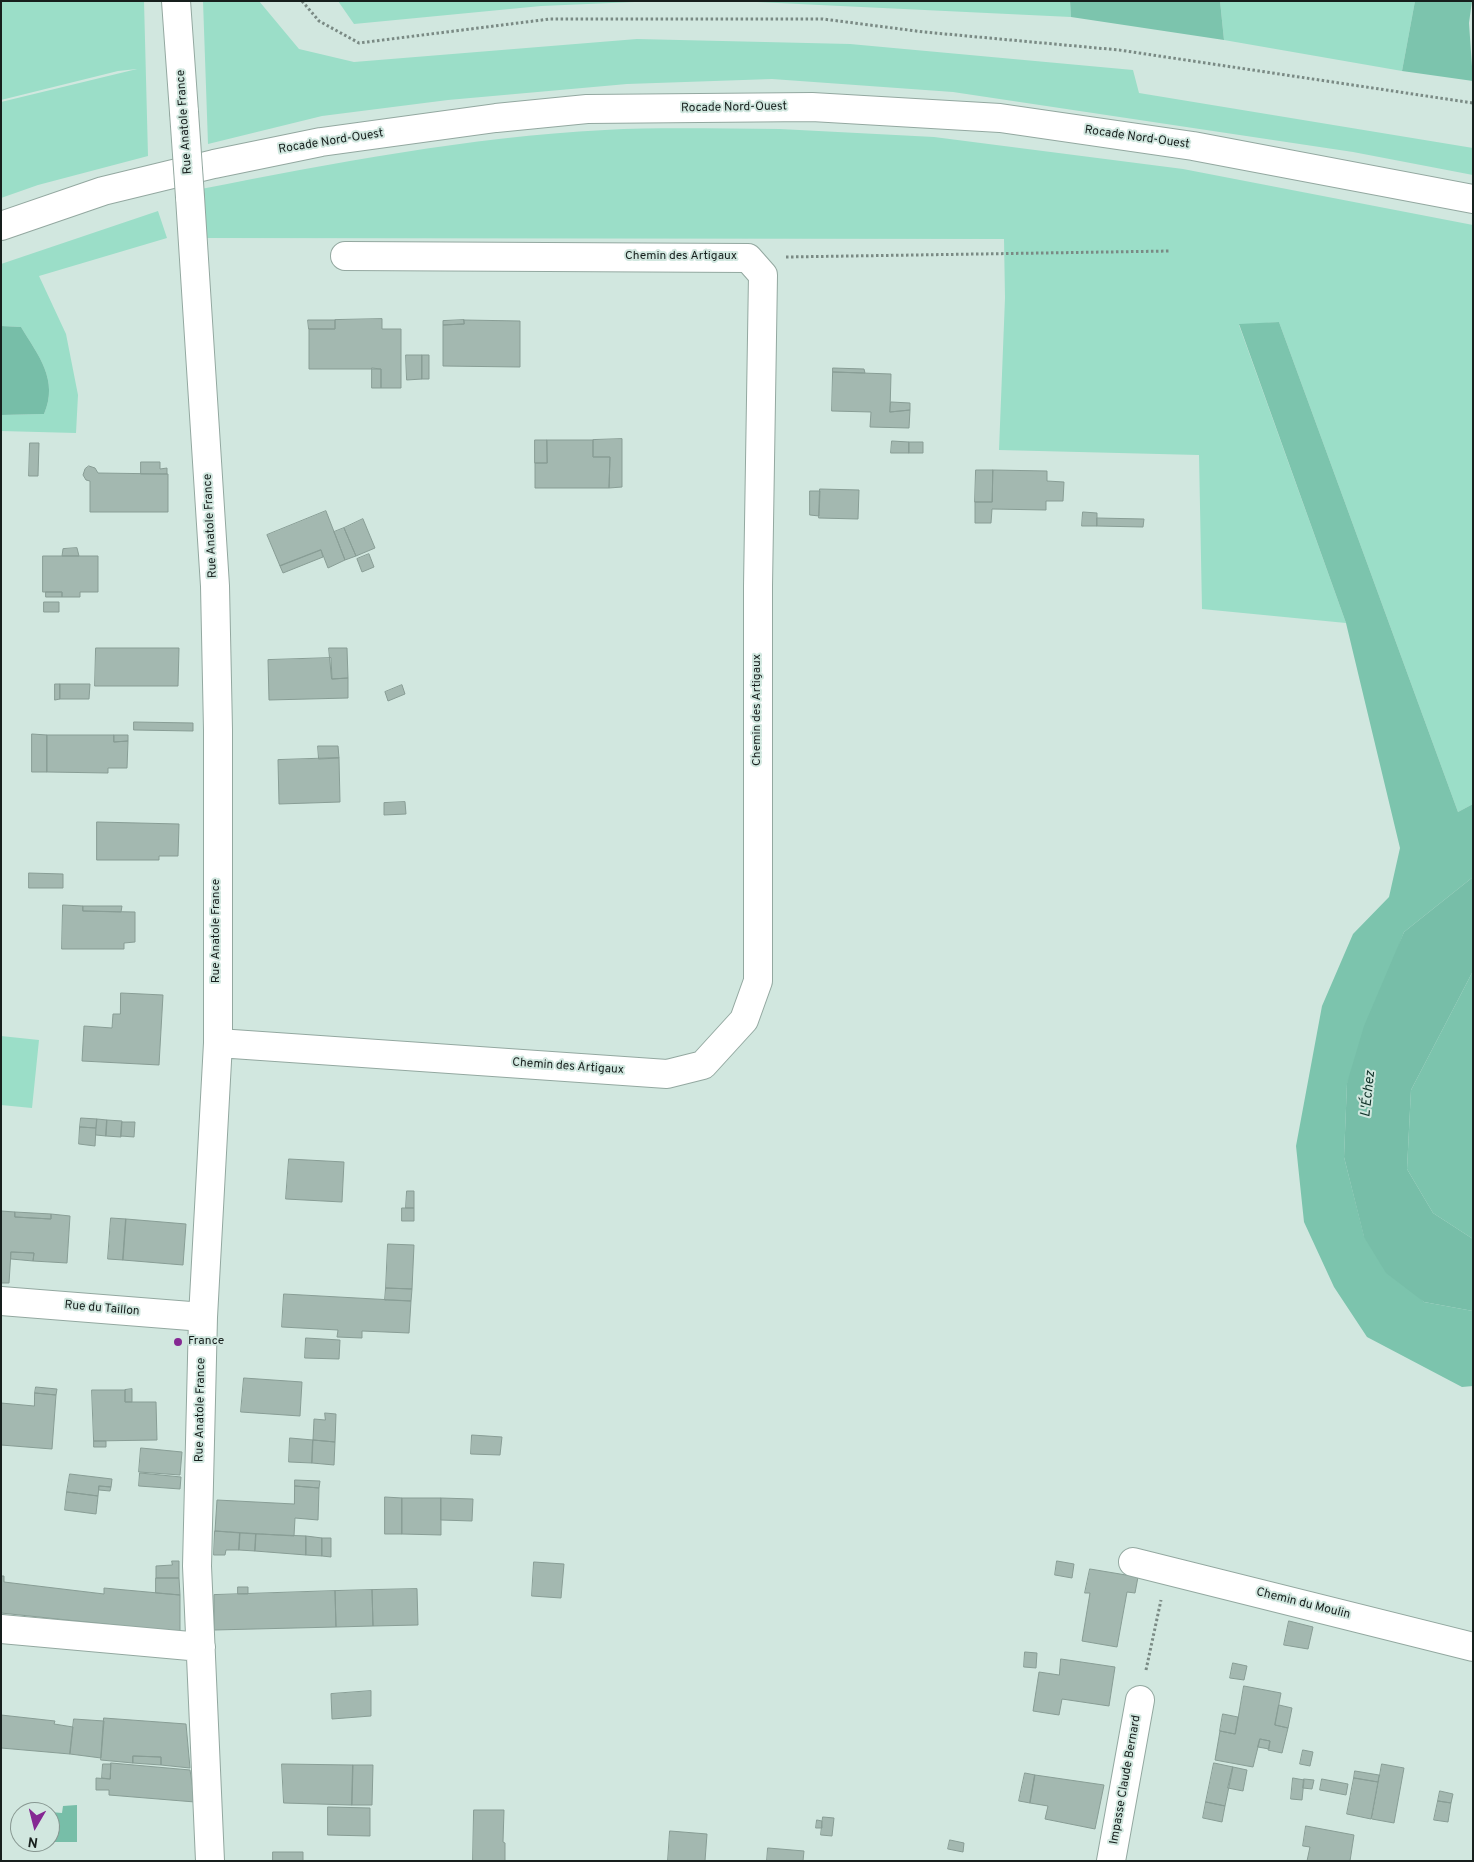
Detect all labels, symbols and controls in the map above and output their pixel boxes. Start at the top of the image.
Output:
street label: Rue Anatole France [174,69,196,175]
street label: Rocade Nord-Ouest [681,100,787,116]
street label: Rocade Nord-Ouest [1084,124,1190,152]
street label: Rocade Nord-Ouest [278,127,384,157]
street label: Chemin des Artigaux [625,250,737,264]
street label: Rue Anatole France [201,473,221,579]
street label: Chemin des Artigaux [751,654,765,766]
street label: Rue Anatole France [210,879,224,983]
street label: Chemin des Artigaux [512,1056,624,1078]
water label: L'Échez [1358,1070,1380,1118]
street label: Rue du Taillon [64,1299,140,1319]
place label: France [188,1335,224,1349]
marker: France [172,1336,184,1348]
street label: Rue Anatole France [193,1358,209,1462]
street label: Chemin du Moulin [1254,1585,1352,1623]
street label: Impasse Claude Bernard [1108,1714,1144,1846]
north arrow [10,1802,60,1852]
text: N [27,1832,39,1850]

